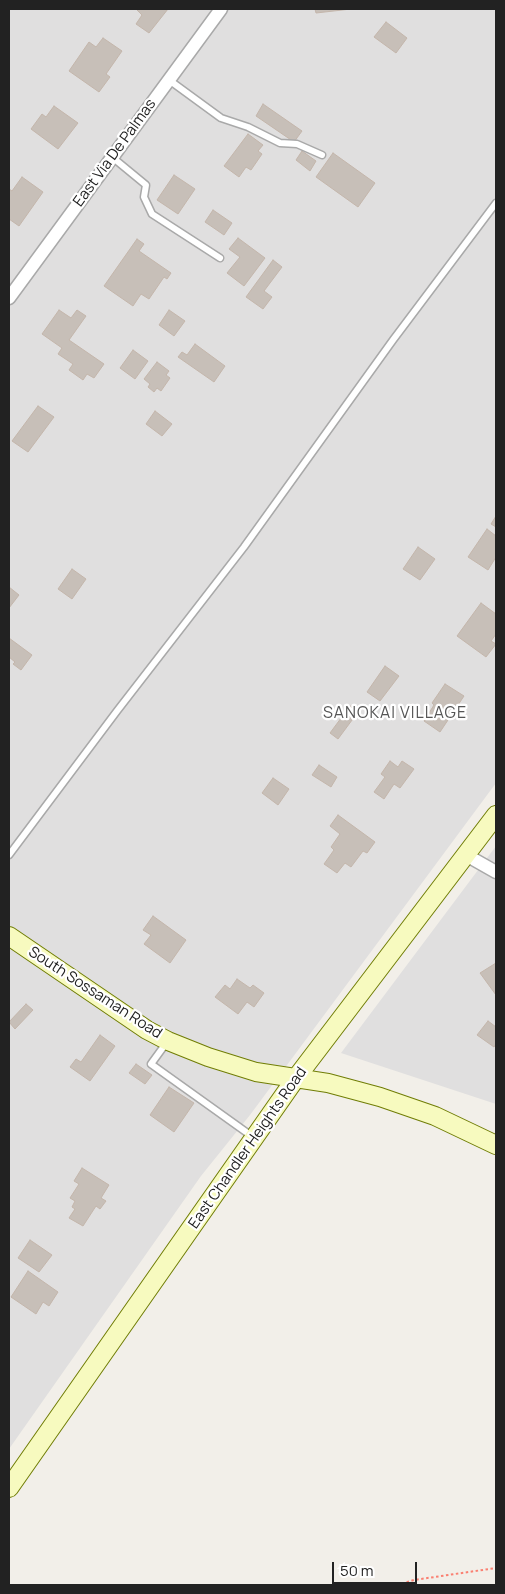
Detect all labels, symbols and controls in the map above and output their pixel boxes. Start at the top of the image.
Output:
street label: East Via De Palmas [70,96,160,210]
district label: SANOKAI VILLAGE [321,704,469,724]
street label: South Sossaman Road [25,943,165,1043]
street label: East Chandler Heights Road [185,1064,311,1232]
scale bar [335,1552,420,1584]
text: 50 m [340,1560,374,1581]

